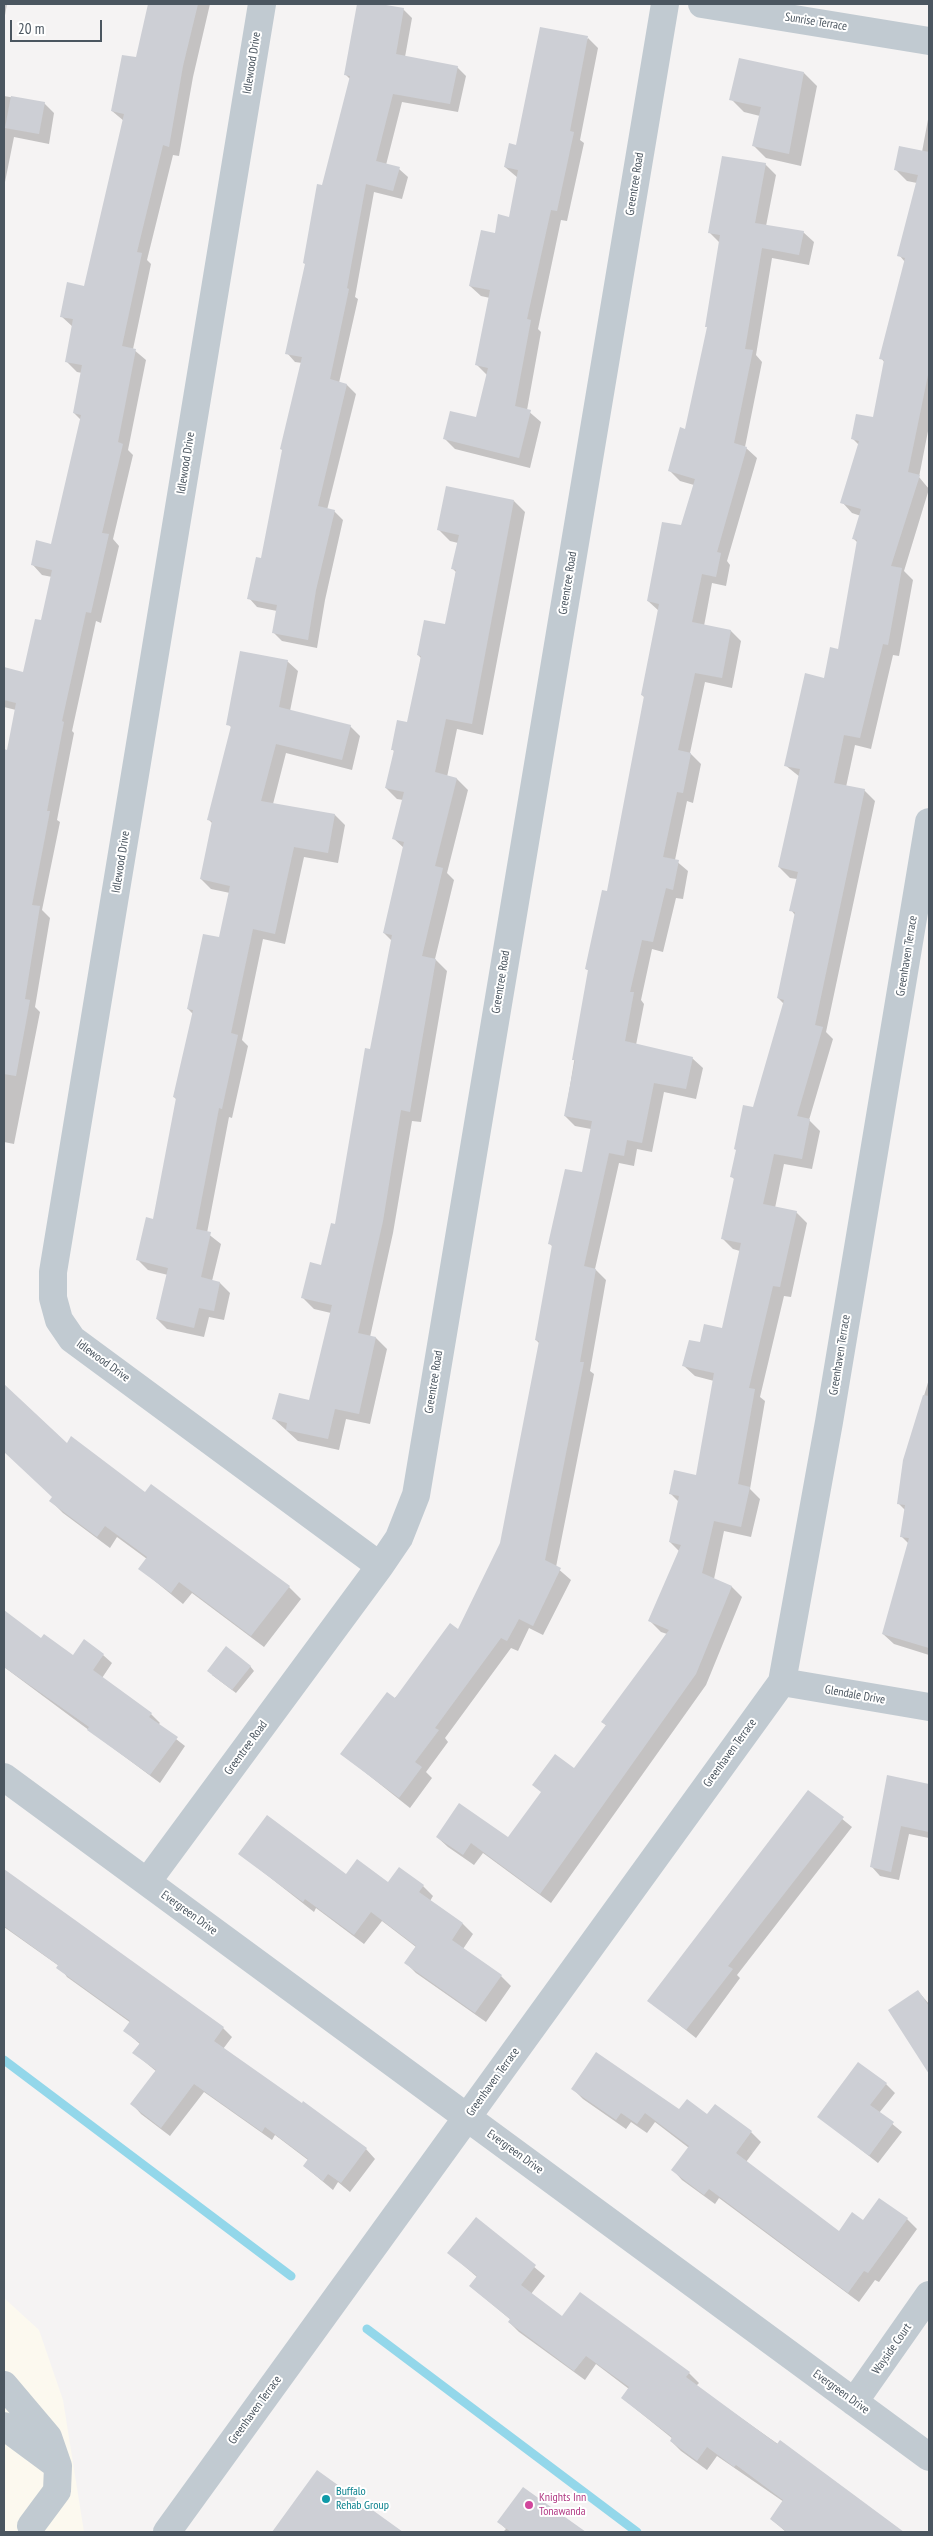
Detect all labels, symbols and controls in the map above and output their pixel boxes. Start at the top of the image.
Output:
scale bar [12,10,105,42]
street label: Sunrise Terrace [784,10,848,34]
text: 20 m [18,19,44,38]
street label: Idlewood Drive [240,31,264,95]
street label: Greentree Road [623,151,647,217]
street label: Idlewood Drive [174,431,198,495]
street label: Greentree Road [556,550,580,616]
street label: Idlewood Drive [109,830,133,894]
street label: Greenhaven Terrace [894,915,920,997]
street label: Greentree Road [489,949,513,1015]
street label: Greenhaven Terrace [827,1314,853,1396]
street label: Idlewood Drive [73,1337,133,1385]
street label: Greentree Road [422,1349,446,1415]
street label: Glendale Drive [824,1683,886,1707]
street label: Greenhaven Terrace [700,1716,760,1790]
street label: Greentree Road [221,1718,271,1778]
street label: Evergreen Drive [158,1888,220,1938]
street label: Greenhaven Terrace [463,2045,523,2119]
street label: Evergreen Drive [484,2127,546,2177]
street label: Wayside Court [869,2321,915,2377]
street label: Evergreen Drive [810,2367,872,2417]
street label: Greenhaven Terrace [225,2373,285,2447]
place label: Buffalo Rehab Group [336,2485,389,2513]
place label: Knights Inn Tonawanda [539,2491,586,2519]
marker: Buffalo Rehab Group [320,2493,332,2505]
marker: Knights Inn Tonawanda [523,2499,535,2511]

